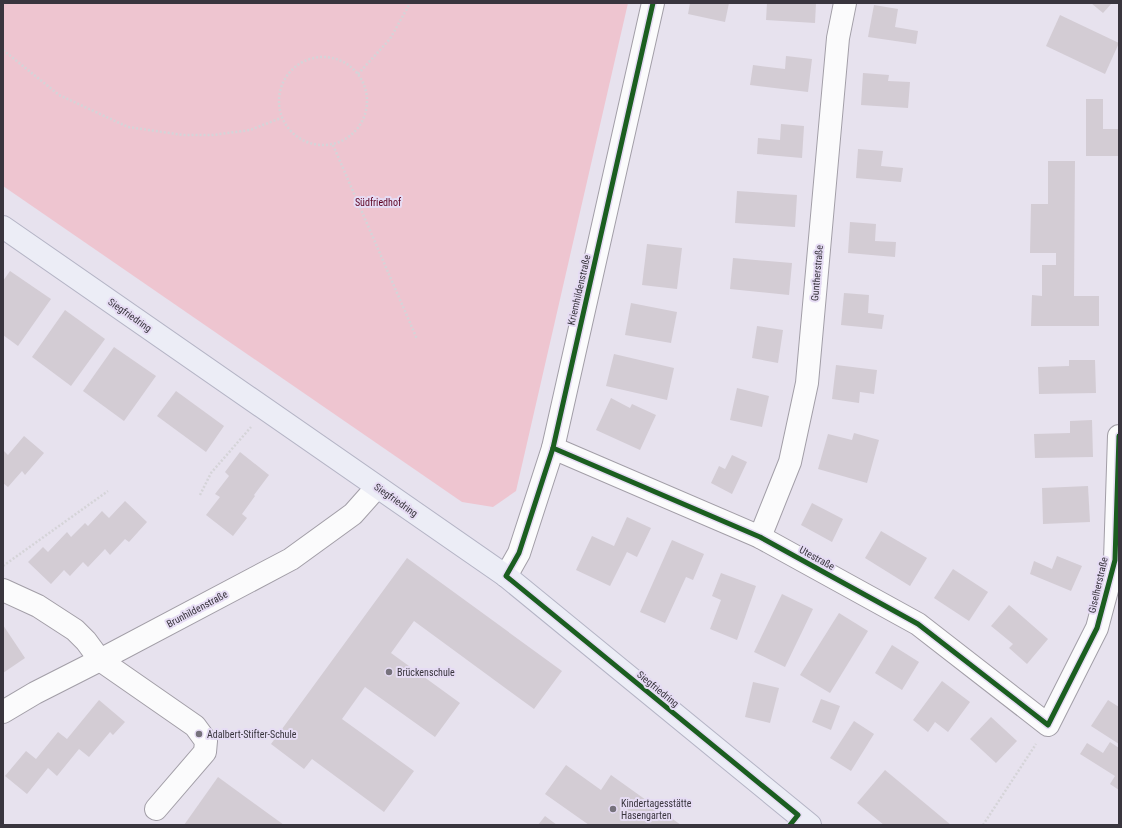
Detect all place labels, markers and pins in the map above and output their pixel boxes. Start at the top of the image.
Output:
marker: Brückenschule [384,667,394,677]
place label: Brückenschule [397,667,455,678]
marker: Adalbert-Stifter-Schule [194,729,204,739]
place label: Adalbert-Stifter-Schule [207,729,297,740]
place label: Kindertagesstätte Hasengarten [621,798,692,821]
marker: Kindertagesstätte Hasengarten [608,804,618,814]

